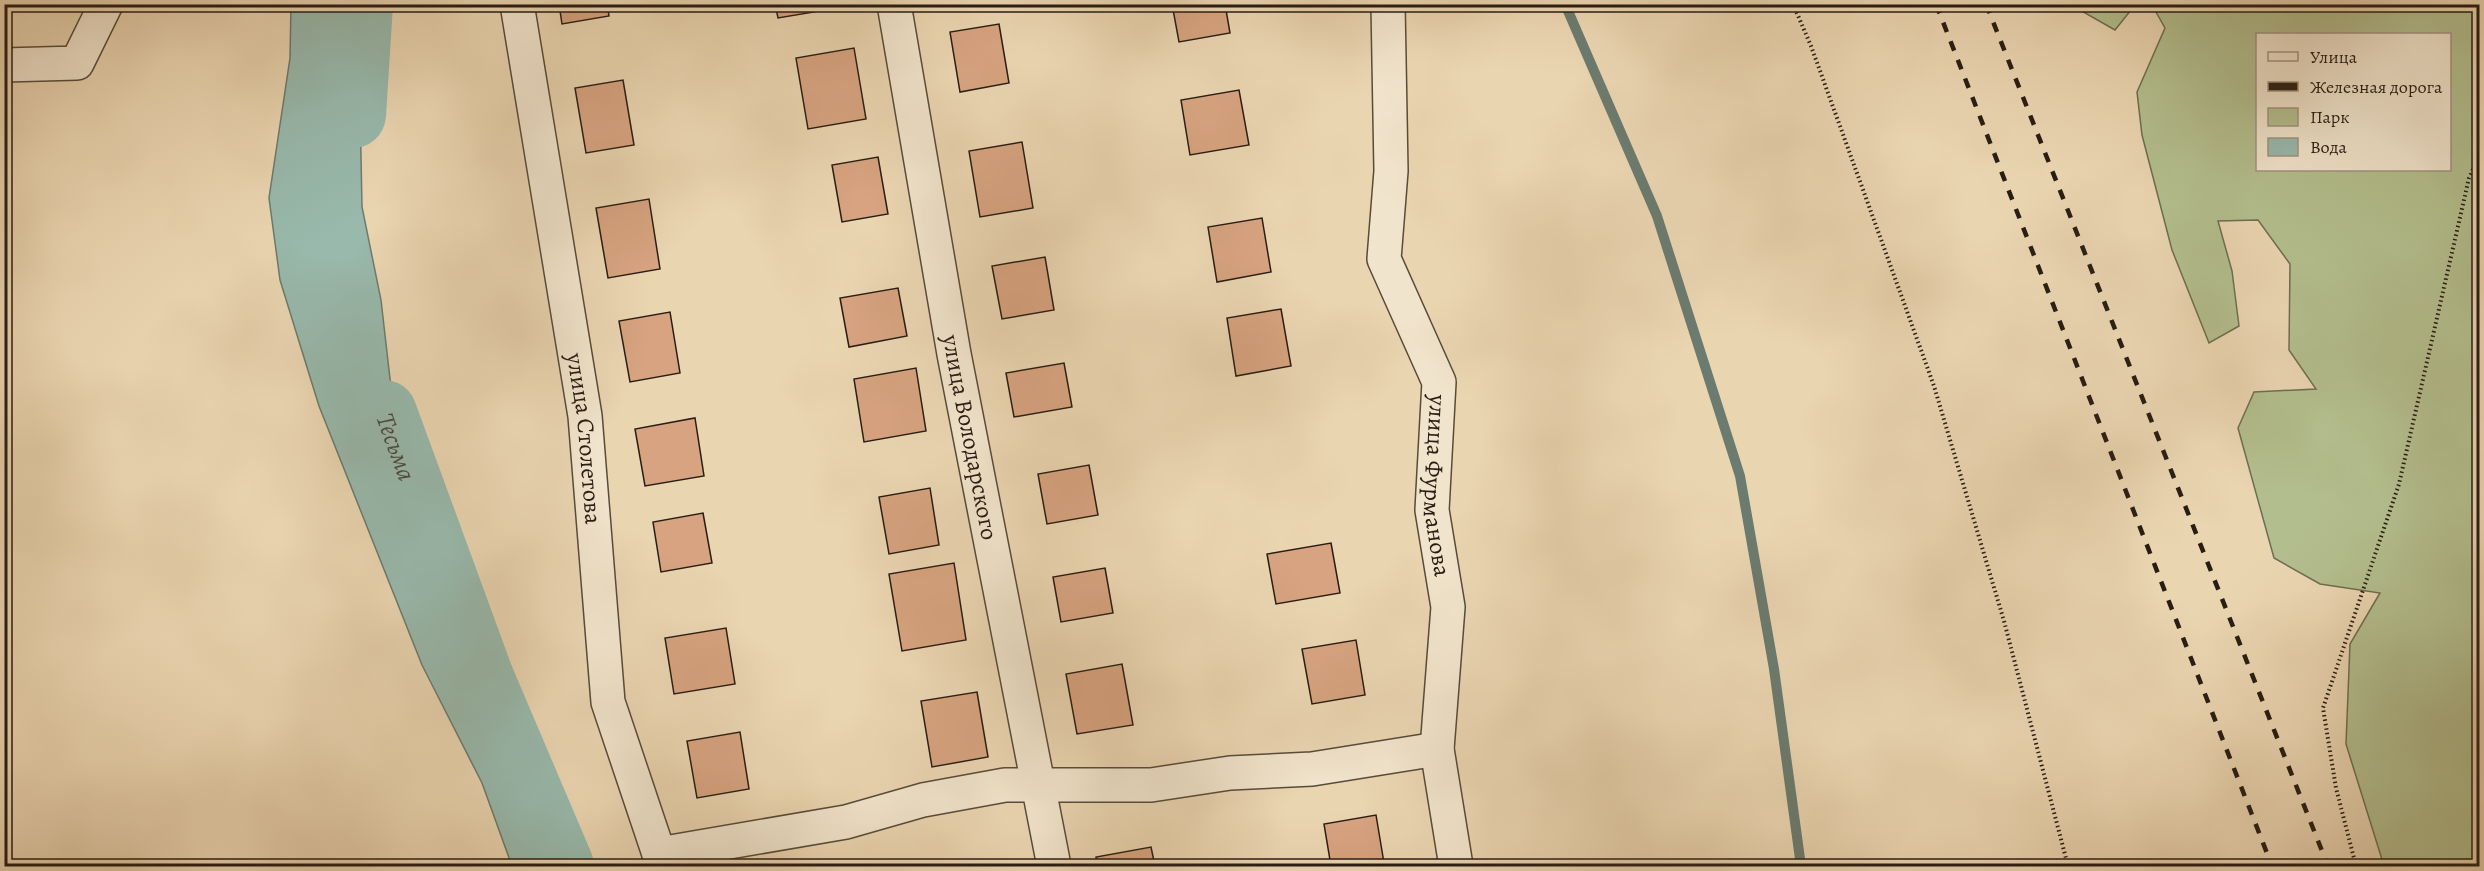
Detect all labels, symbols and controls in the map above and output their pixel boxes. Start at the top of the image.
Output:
legend [2256,33,2451,171]
text: Улица [2310,45,2358,69]
text: Железная дорога [2310,75,2443,99]
text: Парк [2310,105,2350,129]
text: Вода [2310,135,2348,159]
street label: улица Володарского [935,331,1006,543]
street label: улица Столетова [559,350,610,525]
street label: улица Фурманова [1416,393,1459,579]
water label: Тесьма [368,408,424,486]

